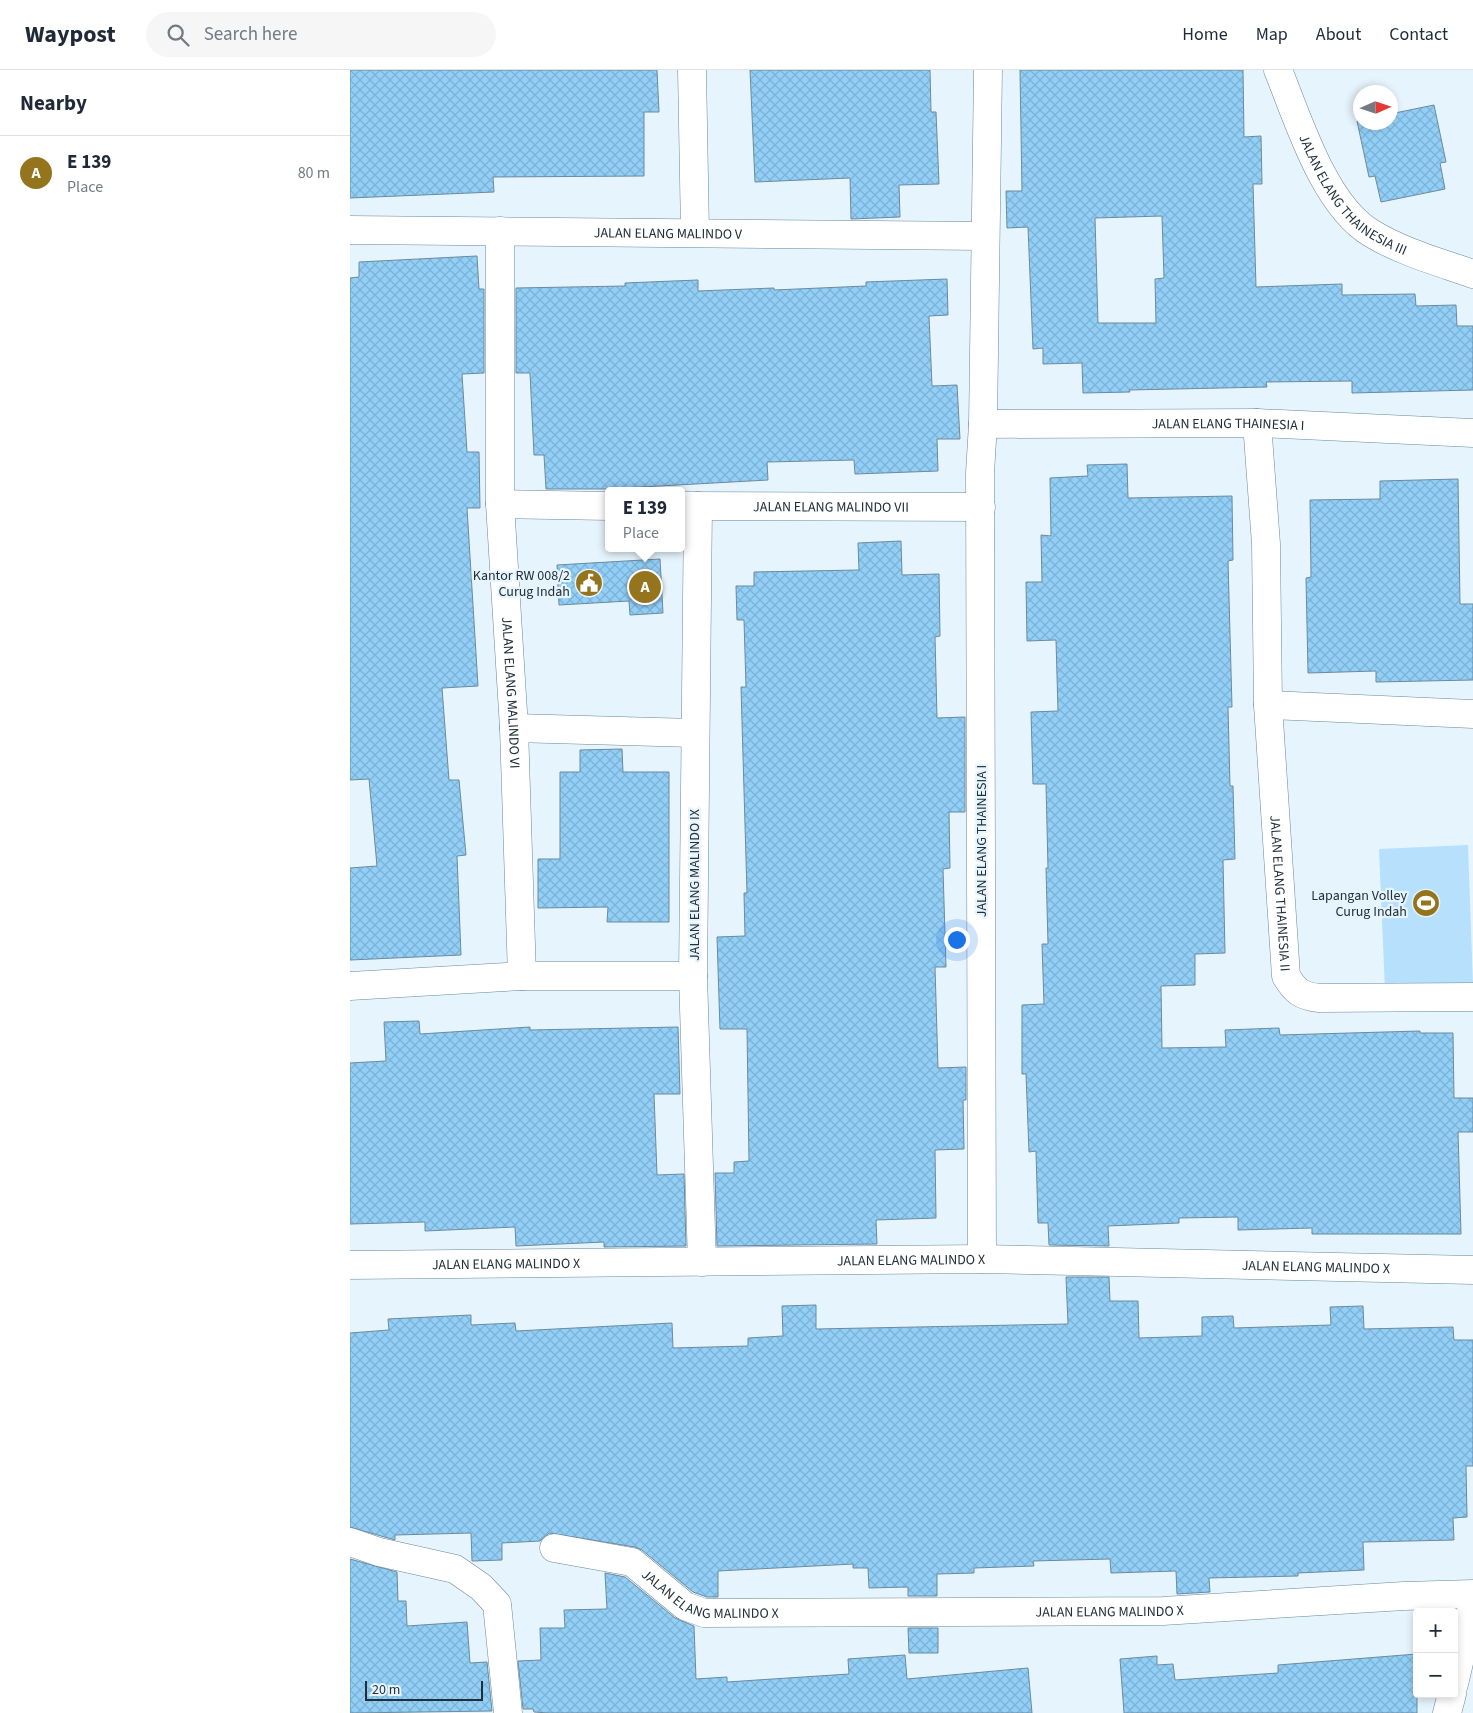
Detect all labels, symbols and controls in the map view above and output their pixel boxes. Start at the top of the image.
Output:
search box [146,12,496,57]
text: Waypost [25,17,116,52]
icon: search [164,21,192,49]
text: Search here [204,21,297,48]
text: Home [1182,22,1228,47]
text: Map [1256,22,1288,47]
text: About [1316,22,1361,47]
text: Contact [1389,22,1448,47]
north arrow [1353,85,1398,130]
text: Nearby [20,88,87,118]
street label: JALAN ELANG THAINESIA III [1293,132,1410,261]
text: E 139 [67,149,111,176]
text: A [31,162,41,184]
text: 80 m [298,162,330,184]
text: Place [67,176,103,198]
street label: JALAN ELANG MALINDO V [594,223,743,245]
street label: JALAN ELANG THAINESIA I [1152,414,1305,436]
popup [605,487,685,552]
text: E 139 [623,495,667,522]
street label: JALAN ELANG MALINDO VII [753,497,909,518]
text: Place [623,522,659,544]
place label: Kantor RW 008/2 Curug Indah [473,566,570,602]
public building icon: Kantor RW 008/2 Curug Indah [574,568,604,598]
pin: A [629,568,661,606]
street label: JALAN ELANG MALINDO VI [496,616,524,769]
street label: JALAN ELANG THAINESIA I [972,765,992,917]
street label: JALAN ELANG MALINDO IX [685,809,705,961]
street label: JALAN ELANG THAINESIA II [1264,815,1295,972]
place label: Lapangan Volley Curug Indah [1311,886,1407,922]
sports icon: Lapangan Volley Curug Indah [1411,888,1441,918]
your location [944,927,970,953]
street label: JALAN ELANG MALINDO X [837,1250,985,1271]
street label: JALAN ELANG MALINDO X [432,1254,580,1275]
street label: JALAN ELANG MALINDO X [1242,1256,1390,1279]
street label: JALAN ELANG MALINDO X [637,1565,779,1624]
street label: JALAN ELANG MALINDO X [1035,1601,1184,1623]
map controls [1413,1608,1458,1698]
button: + [1413,1608,1458,1653]
button: − [1413,1653,1458,1698]
scale bar [365,1678,482,1701]
text: 20 m [372,1680,400,1700]

